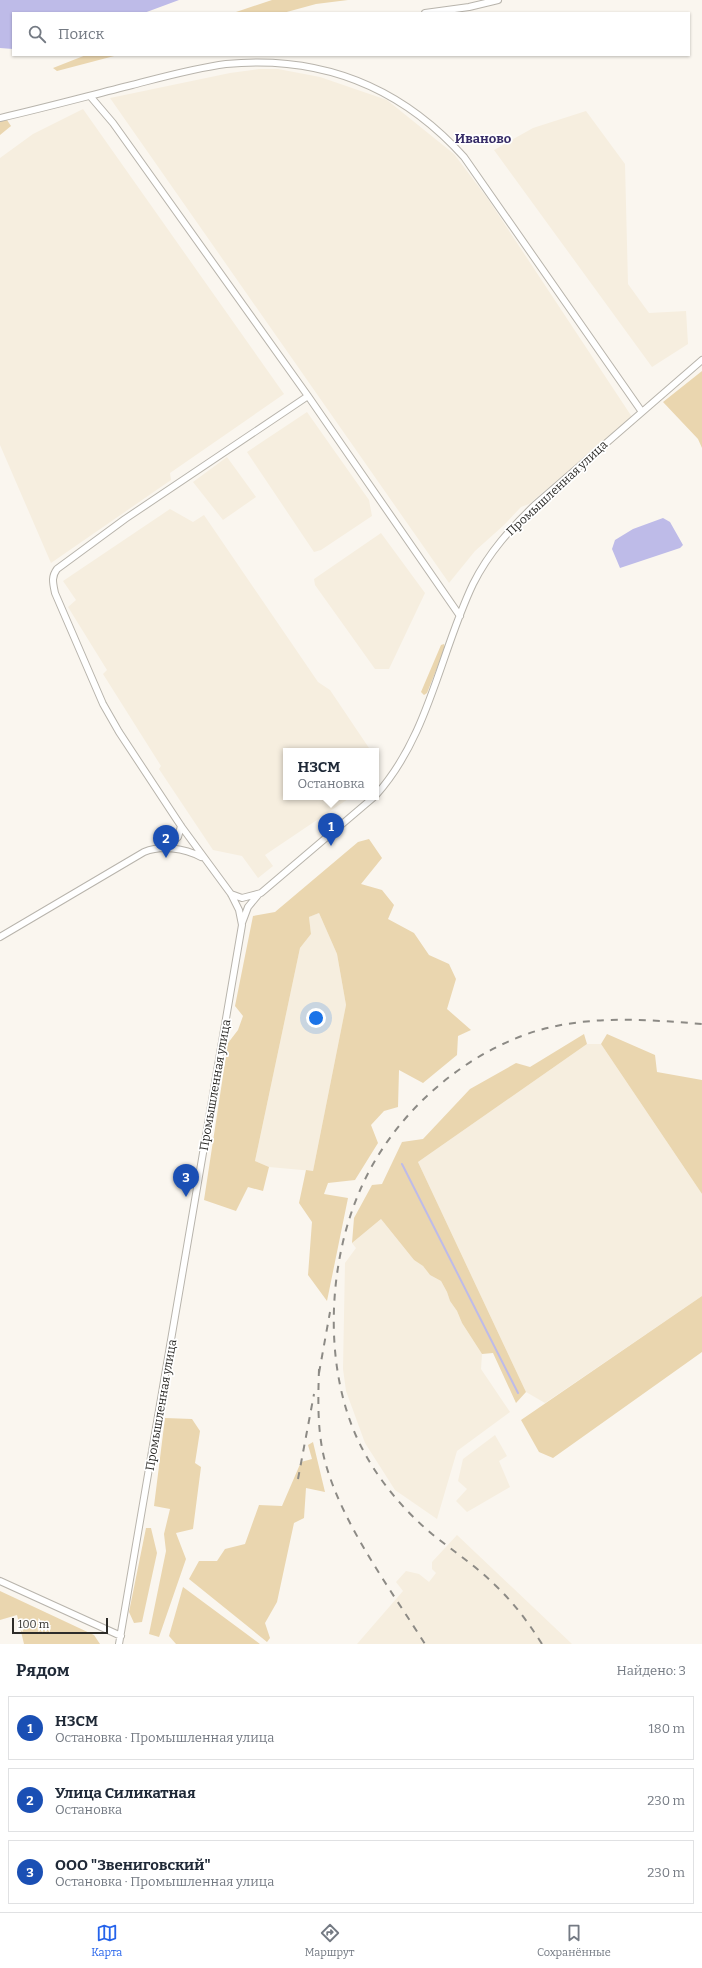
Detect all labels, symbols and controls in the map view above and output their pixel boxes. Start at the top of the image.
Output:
search box [12,12,690,56]
icon: search [26,23,48,45]
text: Поиск [58,25,104,43]
district label: Иваново [455,131,512,146]
street label: Промышленная улица [504,437,611,539]
popup [283,748,379,800]
text: НЗСМ [297,758,340,776]
text: Остановка [297,776,365,791]
pin: 1 [318,813,344,846]
pin: 2 [153,825,179,858]
your location [306,1008,326,1028]
street label: Промышленная улица [197,1018,234,1152]
pin: 3 [173,1164,199,1197]
street label: Промышленная улица [143,1338,180,1472]
scale bar [12,1616,108,1635]
text: 100 m [18,1618,49,1631]
text: Рядом [16,1660,69,1681]
text: Найдено: 3 [617,1663,686,1678]
text: НЗСМ [55,1712,98,1730]
text: 1 [27,1721,33,1736]
text: 180 m [649,1721,685,1736]
text: Остановка · Промышленная улица [55,1730,274,1745]
text: Улица Силикатная [55,1784,196,1802]
text: 2 [26,1793,34,1808]
text: 230 m [647,1793,685,1808]
text: Остановка [55,1802,122,1817]
text: ООО "Звениговский" [55,1856,211,1874]
text: 3 [26,1865,34,1880]
text: 230 m [647,1865,685,1880]
text: Остановка · Промышленная улица [55,1874,274,1889]
tab: Карта [91,1922,122,1959]
tab: Маршрут [305,1922,354,1959]
tab: Сохранённые [537,1922,611,1959]

